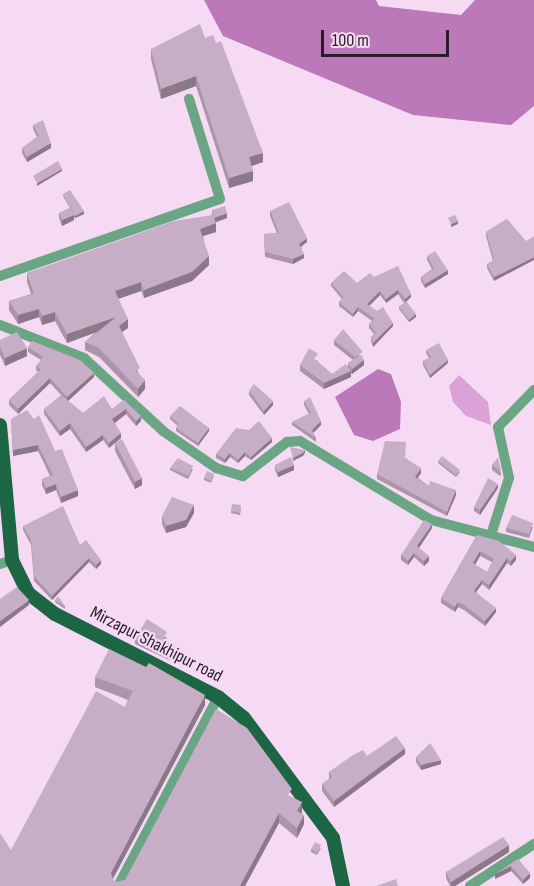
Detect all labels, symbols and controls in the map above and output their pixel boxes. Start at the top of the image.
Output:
scale bar [324,18,452,56]
text: 100 m [332,30,369,51]
street label: Mirzapur Shakhipur road [86,602,226,688]

